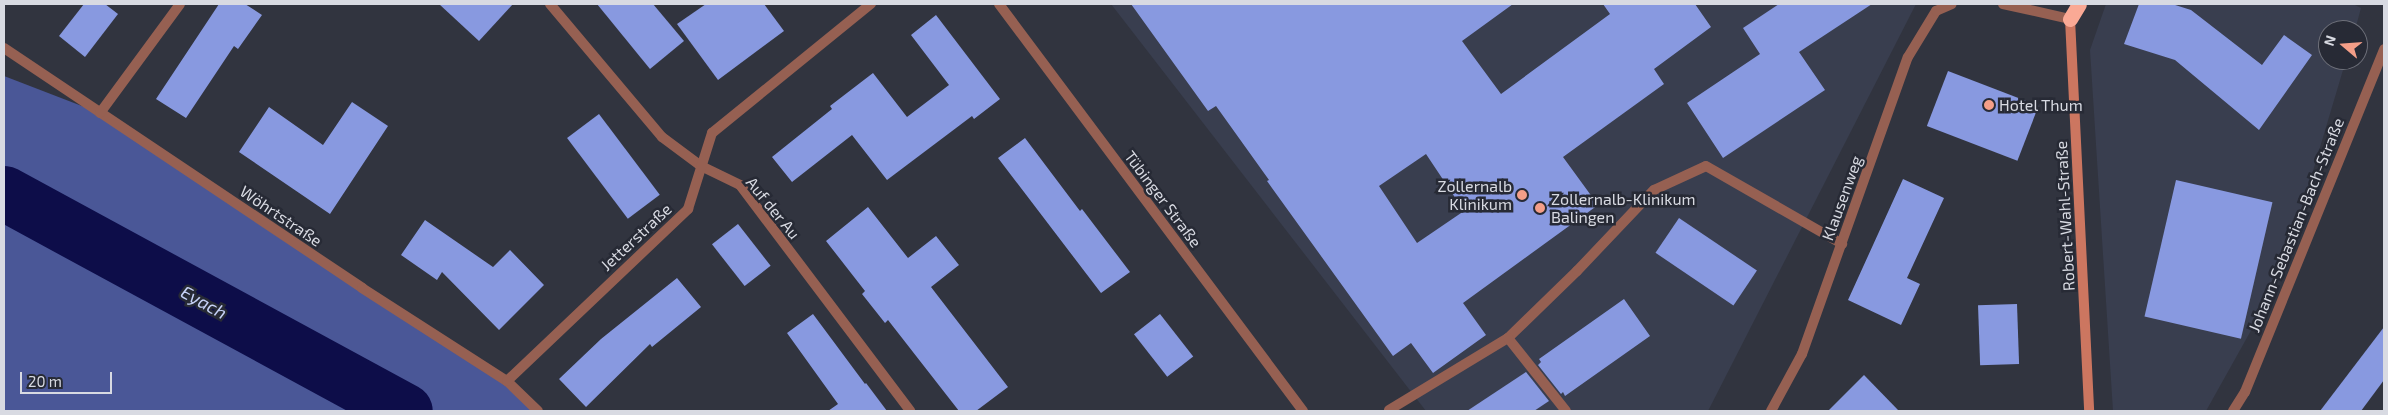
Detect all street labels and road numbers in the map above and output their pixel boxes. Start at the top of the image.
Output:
street label: Johann-Sebastian-Bach-Straße [2244,115,2348,335]
street label: Robert-Wahl-Straße [2051,141,2079,291]
street label: Tübinger Straße [1120,147,1206,251]
street label: Klausenweg [1818,153,1866,243]
street label: Auf der Au [742,173,804,243]
street label: Wöhrtstraße [236,182,326,250]
street label: Jetterstraße [597,199,675,275]

